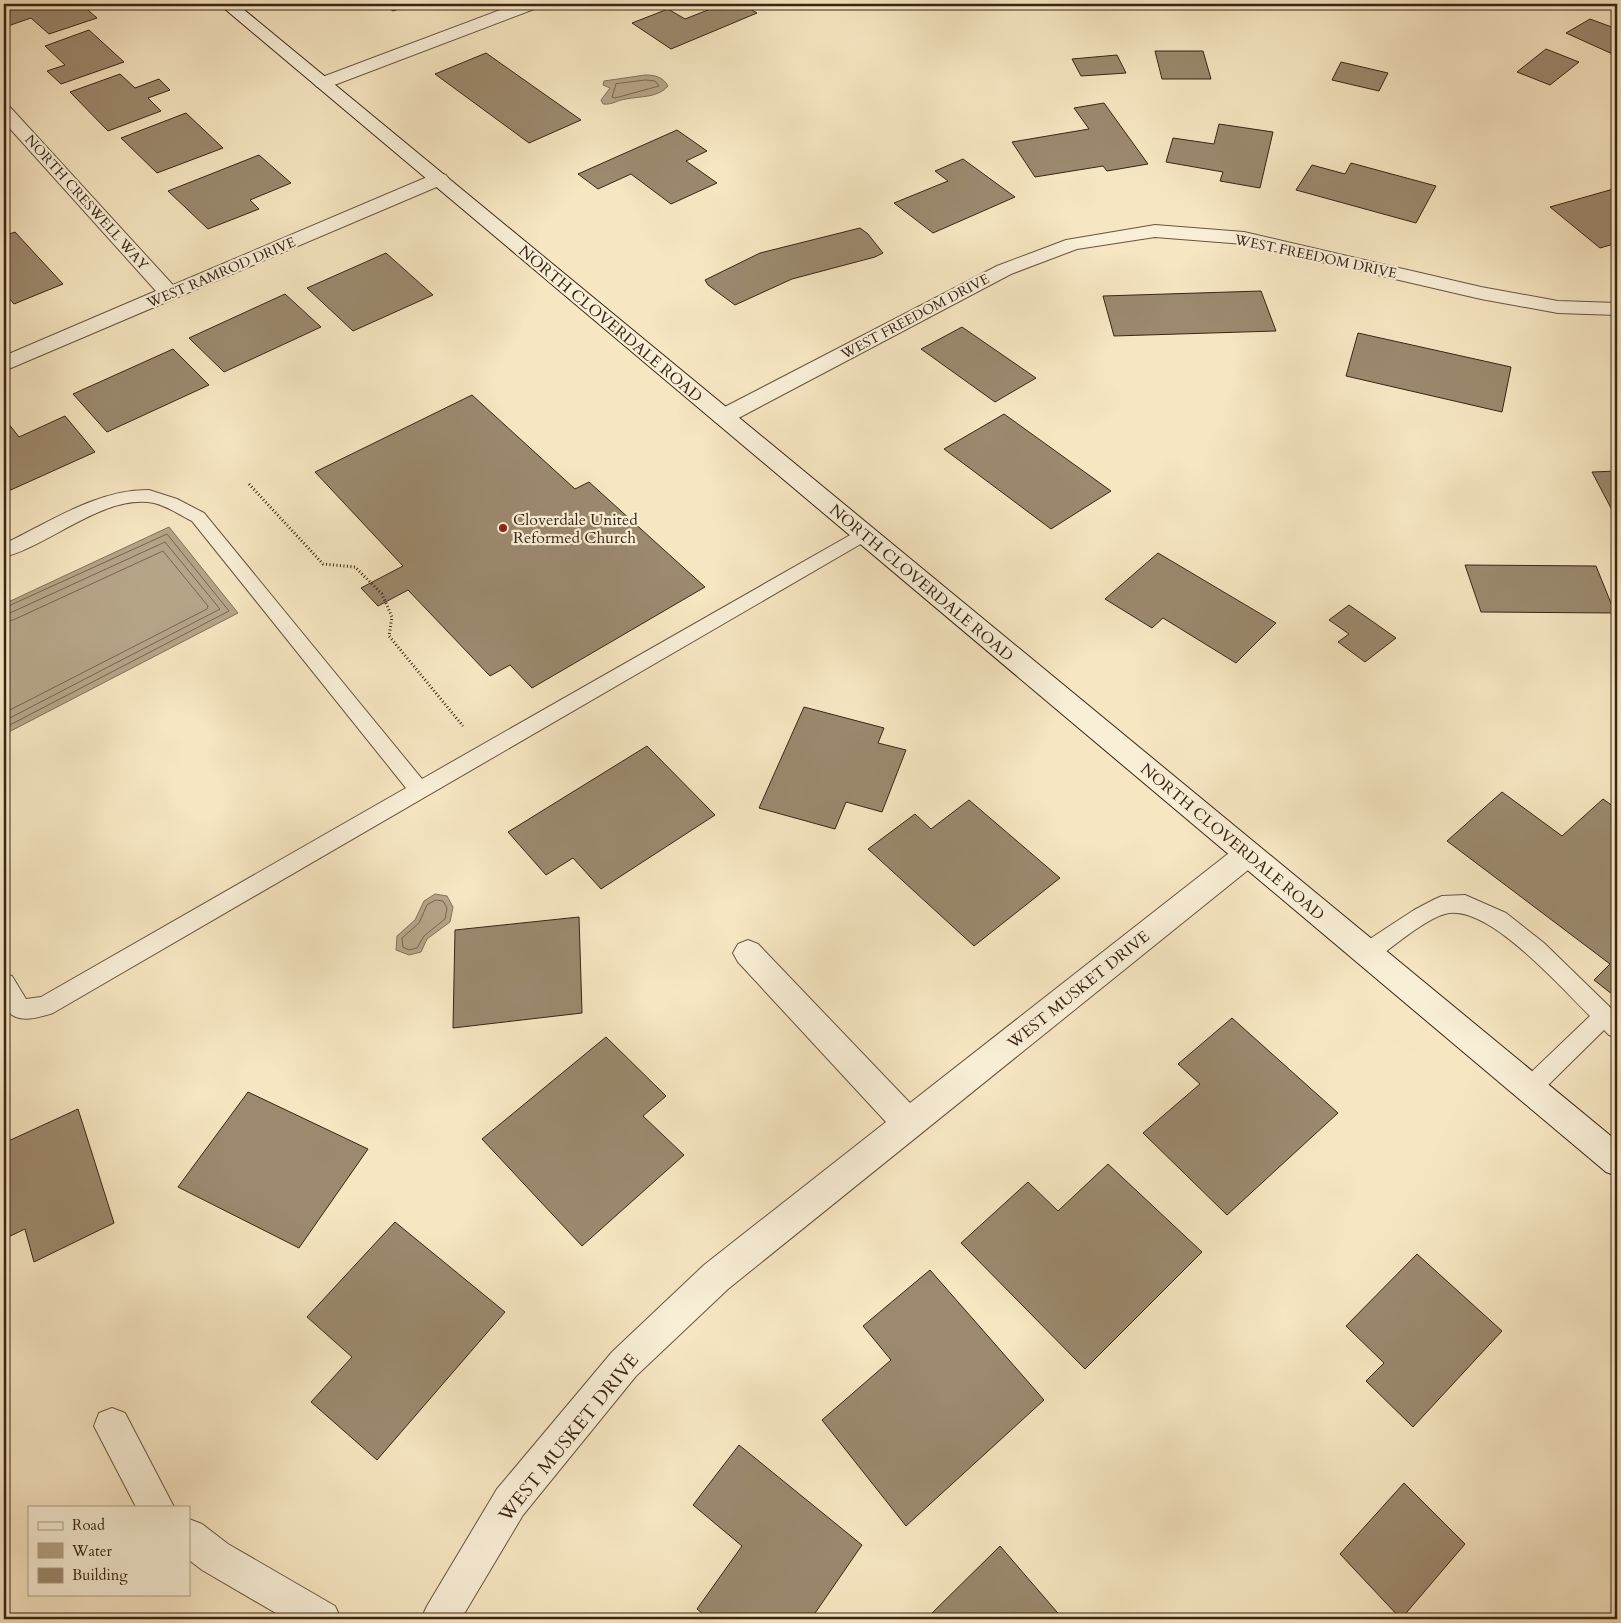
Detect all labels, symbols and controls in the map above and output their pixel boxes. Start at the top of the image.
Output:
street label: NORTH CRESWELL WAY [21,131,153,275]
street label: WEST FREEDOM DRIVE [1232,230,1399,283]
street label: WEST RAMROD DRIVE [143,232,299,313]
street label: NORTH CLOVERDALE ROAD [514,240,707,407]
street label: WEST FREEDOM DRIVE [837,269,993,364]
street label: NORTH CLOVERDALE ROAD [825,499,1018,666]
place label: Cloverdale United Reformed Church [513,509,638,549]
marker: Cloverdale United Reformed Church [497,522,509,534]
street label: NORTH CLOVERDALE ROAD [1136,758,1329,925]
street label: WEST MUSKET DRIVE [1002,926,1154,1055]
street label: WEST MUSKET DRIVE [492,1348,645,1528]
legend [28,1506,190,1596]
text: Road [72,1515,105,1535]
text: Water [71,1541,113,1561]
text: Building [72,1565,128,1585]

